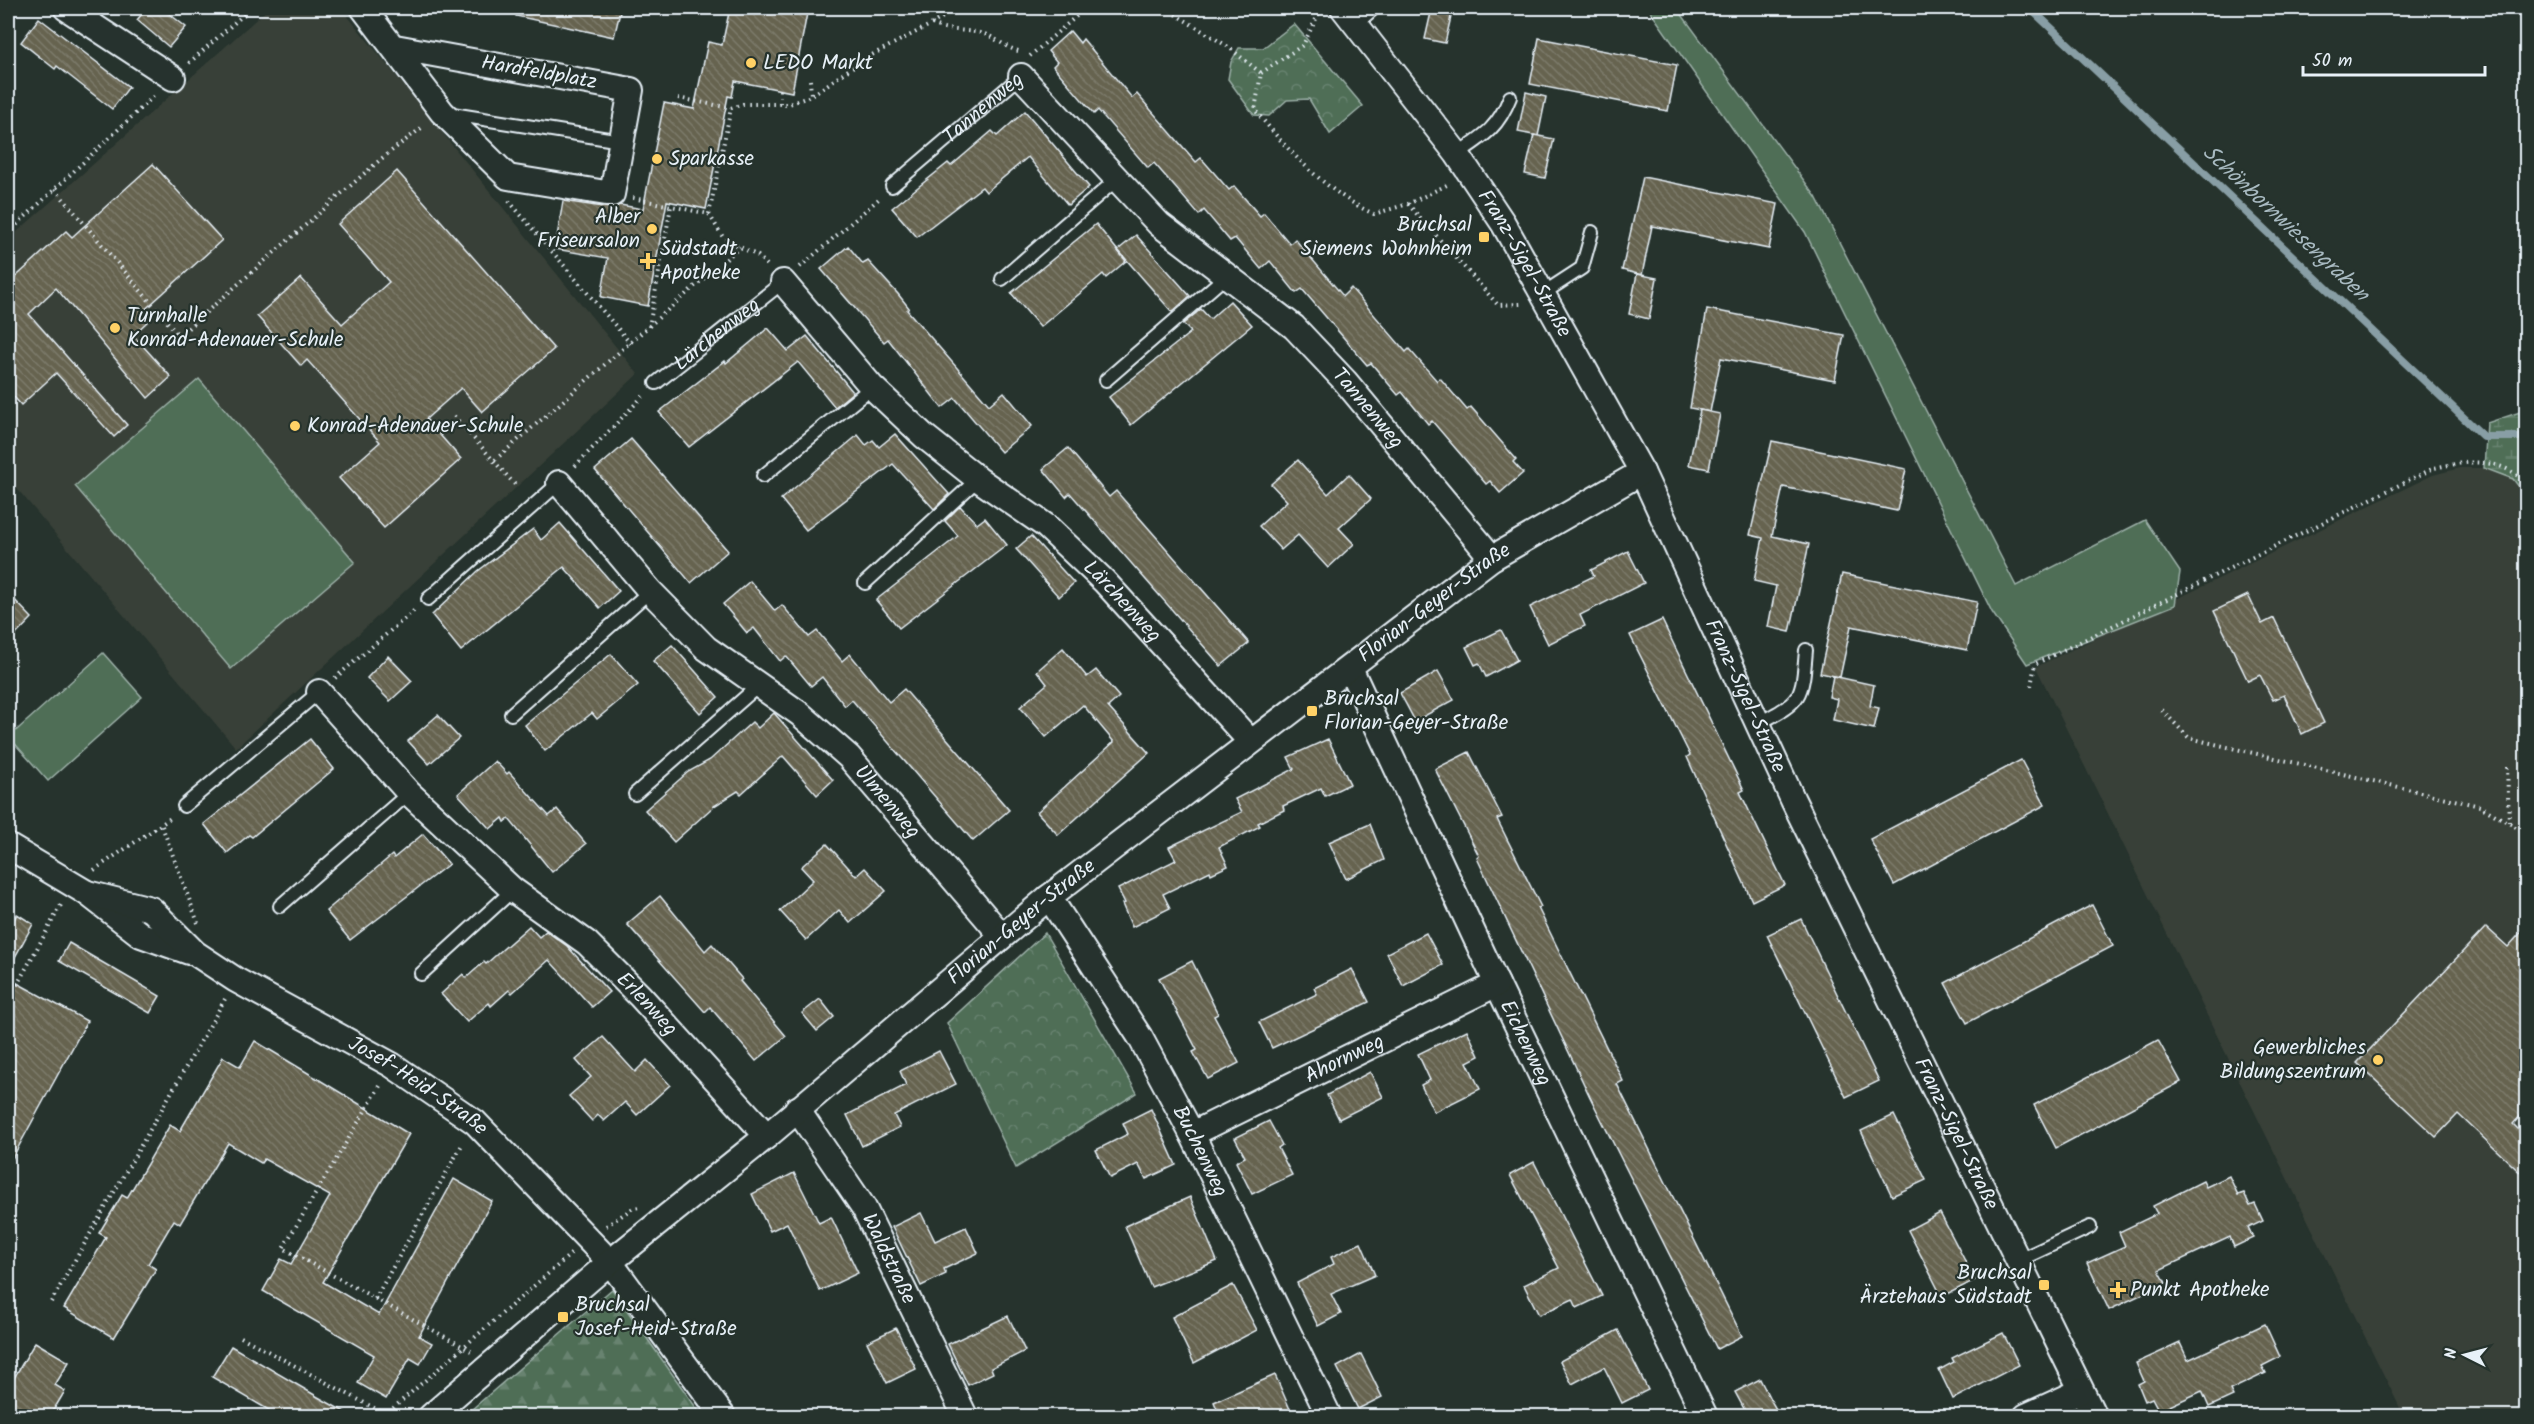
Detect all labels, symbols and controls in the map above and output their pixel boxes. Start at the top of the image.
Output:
scale bar [2303,39,2484,77]
street label: Hardfeldplatz [479,47,599,99]
place label: LEDO Markt [763,47,874,80]
text: 50 m [2312,47,2352,76]
marker: LEDO Markt [744,56,758,70]
street label: Tannenweg [935,64,1031,152]
water label: Schönbornwiesengraben [2193,137,2378,313]
place label: Sparkasse [669,143,755,176]
marker: Sparkasse [650,152,664,166]
street label: Franz-Sigel-Straße [1469,183,1581,344]
place label: Alber Friseursalon [537,201,641,258]
place label: Bruchsal Siemens Wohnheim [1301,209,1472,266]
marker: Alber Friseursalon [645,222,659,236]
marker: Bruchsal Siemens Wohnheim [1477,230,1491,244]
place label: Südstadt Apotheke [660,233,741,290]
marker: Südstadt Apotheke [641,254,655,268]
street label: Lärchenweg [666,289,768,379]
place label: Turnhalle Konrad-Adenauer-Schule [127,300,344,357]
marker: Turnhalle Konrad-Adenauer-Schule [108,321,122,335]
street label: Tannenweg [1324,360,1412,456]
place label: Konrad-Adenauer-Schule [307,410,524,443]
marker: Konrad-Adenauer-Schule [288,419,302,433]
street label: Florian-Geyer-Straße [1351,534,1517,671]
street label: Lärchenweg [1075,552,1169,650]
street label: Franz-Sigel-Straße [1695,614,1795,779]
place label: Bruchsal Florian-Geyer-Straße [1324,683,1509,740]
marker: Bruchsal Florian-Geyer-Straße [1305,704,1319,718]
street label: Ulmenweg [846,757,929,846]
street label: Florian-Geyer-Straße [940,850,1103,993]
street label: Erlenweg [608,964,686,1044]
street label: Eichenweg [1491,994,1560,1092]
street label: Ahornweg [1299,1025,1390,1093]
street label: Josef-Heid-Straße [342,1028,496,1143]
place label: Gewerbliches Bildungszentrum [2220,1032,2366,1089]
street label: Franz-Sigel-Straße [1905,1052,2008,1216]
marker: Gewerbliches Bildungszentrum [2371,1053,2385,1067]
street label: Buchenweg [1163,1100,1237,1203]
street label: Waldstraße [853,1208,925,1310]
place label: Bruchsal Ärztehaus Südstadt [1860,1257,2033,1314]
place label: Punkt Apotheke [2130,1274,2270,1307]
marker: Bruchsal Ärztehaus Südstadt [2037,1278,2051,1292]
marker: Punkt Apotheke [2111,1283,2125,1297]
place label: Bruchsal Josef-Heid-Straße [575,1289,737,1346]
marker: Bruchsal Josef-Heid-Straße [556,1310,570,1324]
north arrow [2435,1325,2495,1385]
text: N [2439,1347,2465,1360]

